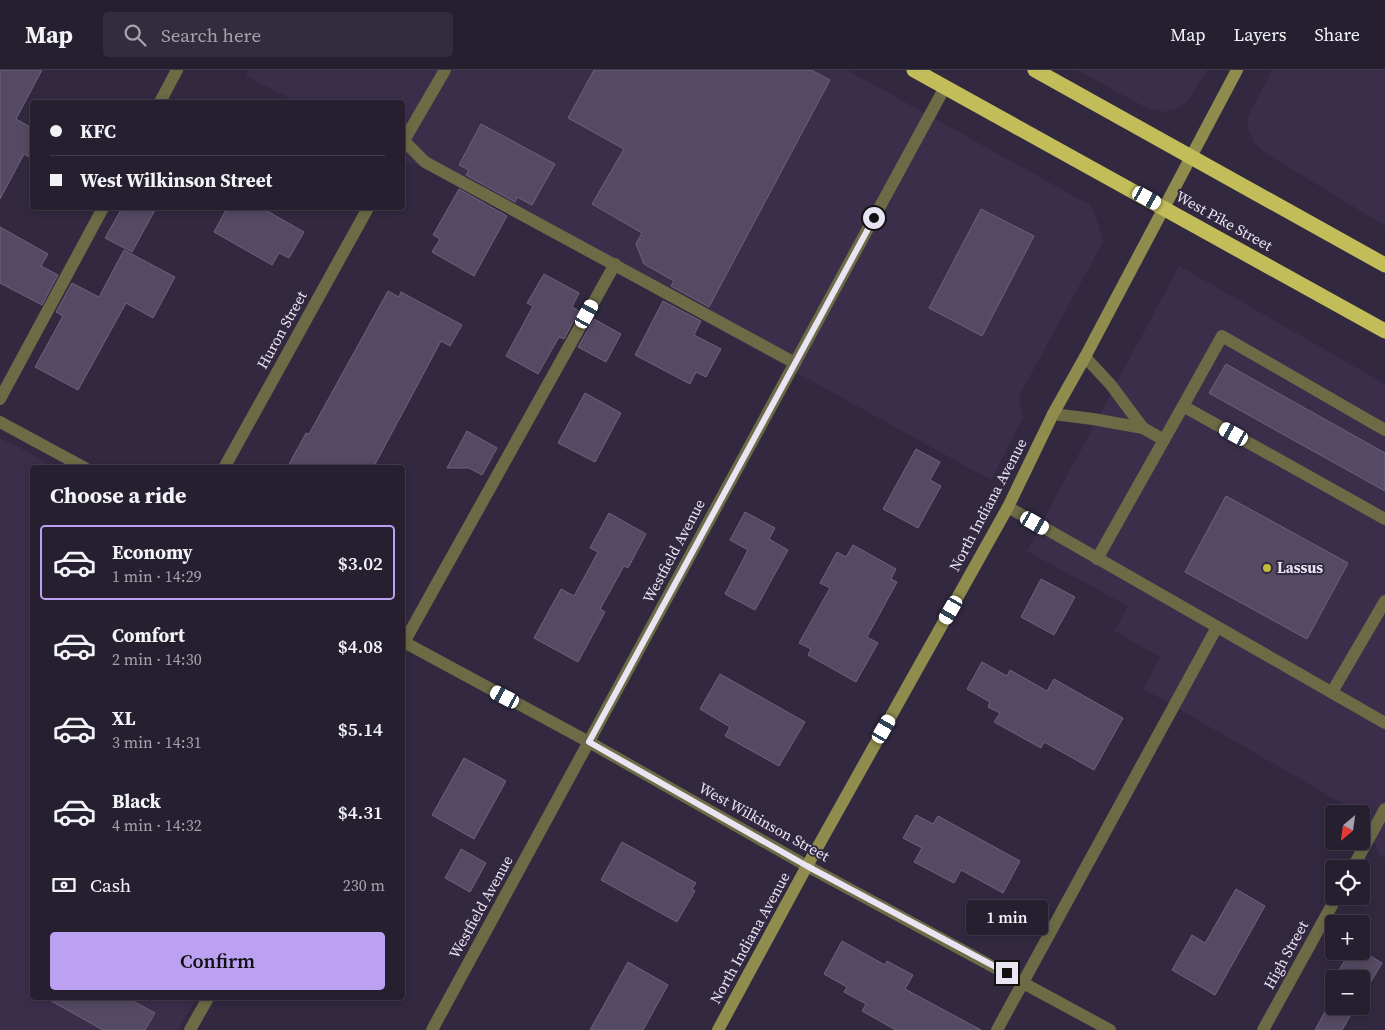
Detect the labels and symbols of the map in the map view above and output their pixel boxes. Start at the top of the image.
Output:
car [1130,184,1163,212]
street label: West Pike Street [1172,185,1276,256]
route start [863,207,885,229]
street label: Huron Street [252,287,312,372]
car [573,297,600,331]
car [1217,420,1250,448]
street label: North Indiana Avenue [944,434,1032,575]
street label: Westfield Avenue [637,495,710,606]
car [1018,509,1051,537]
place label: Lassus [1277,557,1323,578]
marker: Lassus [1261,562,1273,574]
car [937,593,964,627]
car [488,683,521,711]
car [870,712,897,746]
street label: West Wilkinson Street [695,777,833,866]
north arrow [1325,805,1370,850]
street label: Westfield Avenue [444,851,518,962]
street label: North Indiana Avenue [705,868,795,1007]
callout: 1 min [966,900,1048,936]
street label: High Street [1258,917,1313,993]
route end [996,962,1018,984]

